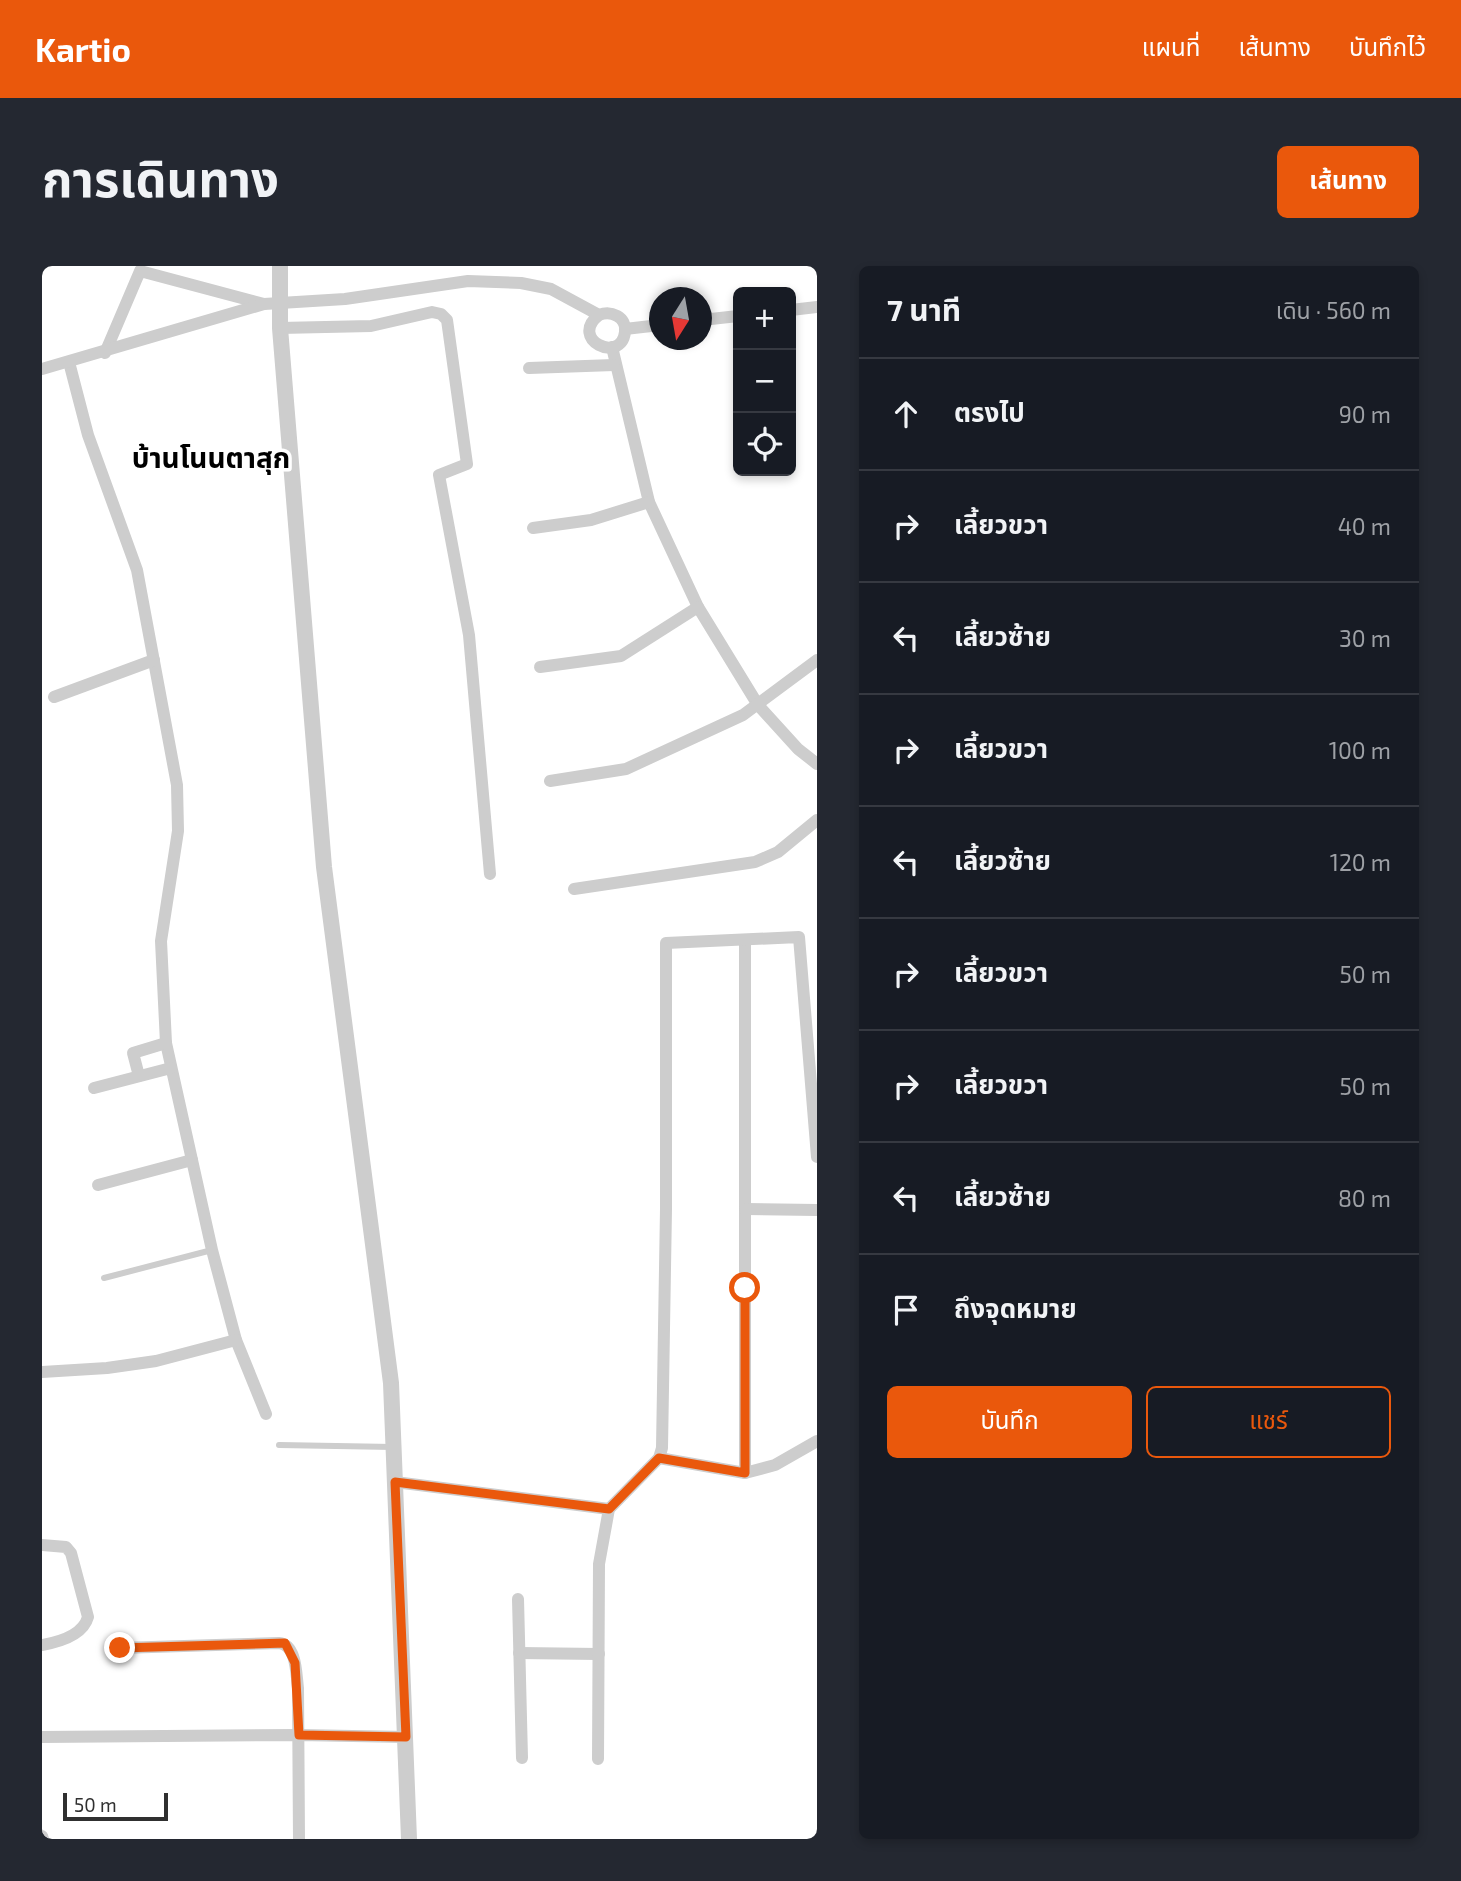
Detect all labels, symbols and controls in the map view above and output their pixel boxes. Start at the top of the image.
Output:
text: Kartio [35,29,131,69]
text: แผนที่ [1142,32,1200,61]
text: เส้นทาง [1238,32,1311,61]
text: บันทึกไว้ [1349,32,1426,61]
button: เส้นทาง [1277,146,1419,218]
text: การเดินทาง [42,148,279,207]
north arrow [649,287,712,350]
map controls [733,287,796,476]
button: + [733,287,796,350]
text: 7 นาที [887,291,961,327]
text: เดิน · 560 m [1276,296,1391,324]
button: − [733,350,796,413]
icon: ahead [887,395,925,433]
text: ตรงไป [954,396,1025,427]
text: 90 m [1339,400,1391,428]
button: locate [733,413,796,476]
district label: บ้านโนนตาสุก [132,440,290,475]
icon: right [887,507,925,545]
text: เลี้ยวขวา [954,508,1048,539]
text: 40 m [1338,512,1391,540]
icon: left [887,619,925,657]
text: เลี้ยวซ้าย [954,620,1051,651]
text: 30 m [1339,624,1391,652]
icon: right [887,731,925,769]
text: เลี้ยวขวา [954,732,1048,763]
text: 100 m [1329,736,1391,764]
icon: left [887,843,925,881]
text: เลี้ยวซ้าย [954,844,1051,875]
text: 120 m [1330,848,1391,876]
icon: right [887,955,925,993]
text: เลี้ยวขวา [954,956,1048,987]
text: 50 m [1340,960,1391,988]
icon: right [887,1067,925,1105]
text: เลี้ยวขวา [954,1068,1048,1099]
text: 50 m [1340,1072,1391,1100]
icon: left [887,1179,925,1217]
text: เลี้ยวซ้าย [954,1180,1051,1211]
text: 80 m [1338,1184,1391,1212]
route start [729,1272,760,1303]
icon: arrive [887,1291,925,1329]
text: ถึงจุดหมาย [954,1292,1077,1323]
button: บันทึก [887,1386,1132,1458]
button: แชร์ [1146,1386,1391,1458]
route end [104,1632,135,1663]
scale bar [63,1790,168,1822]
text: 50 m [74,1793,117,1816]

